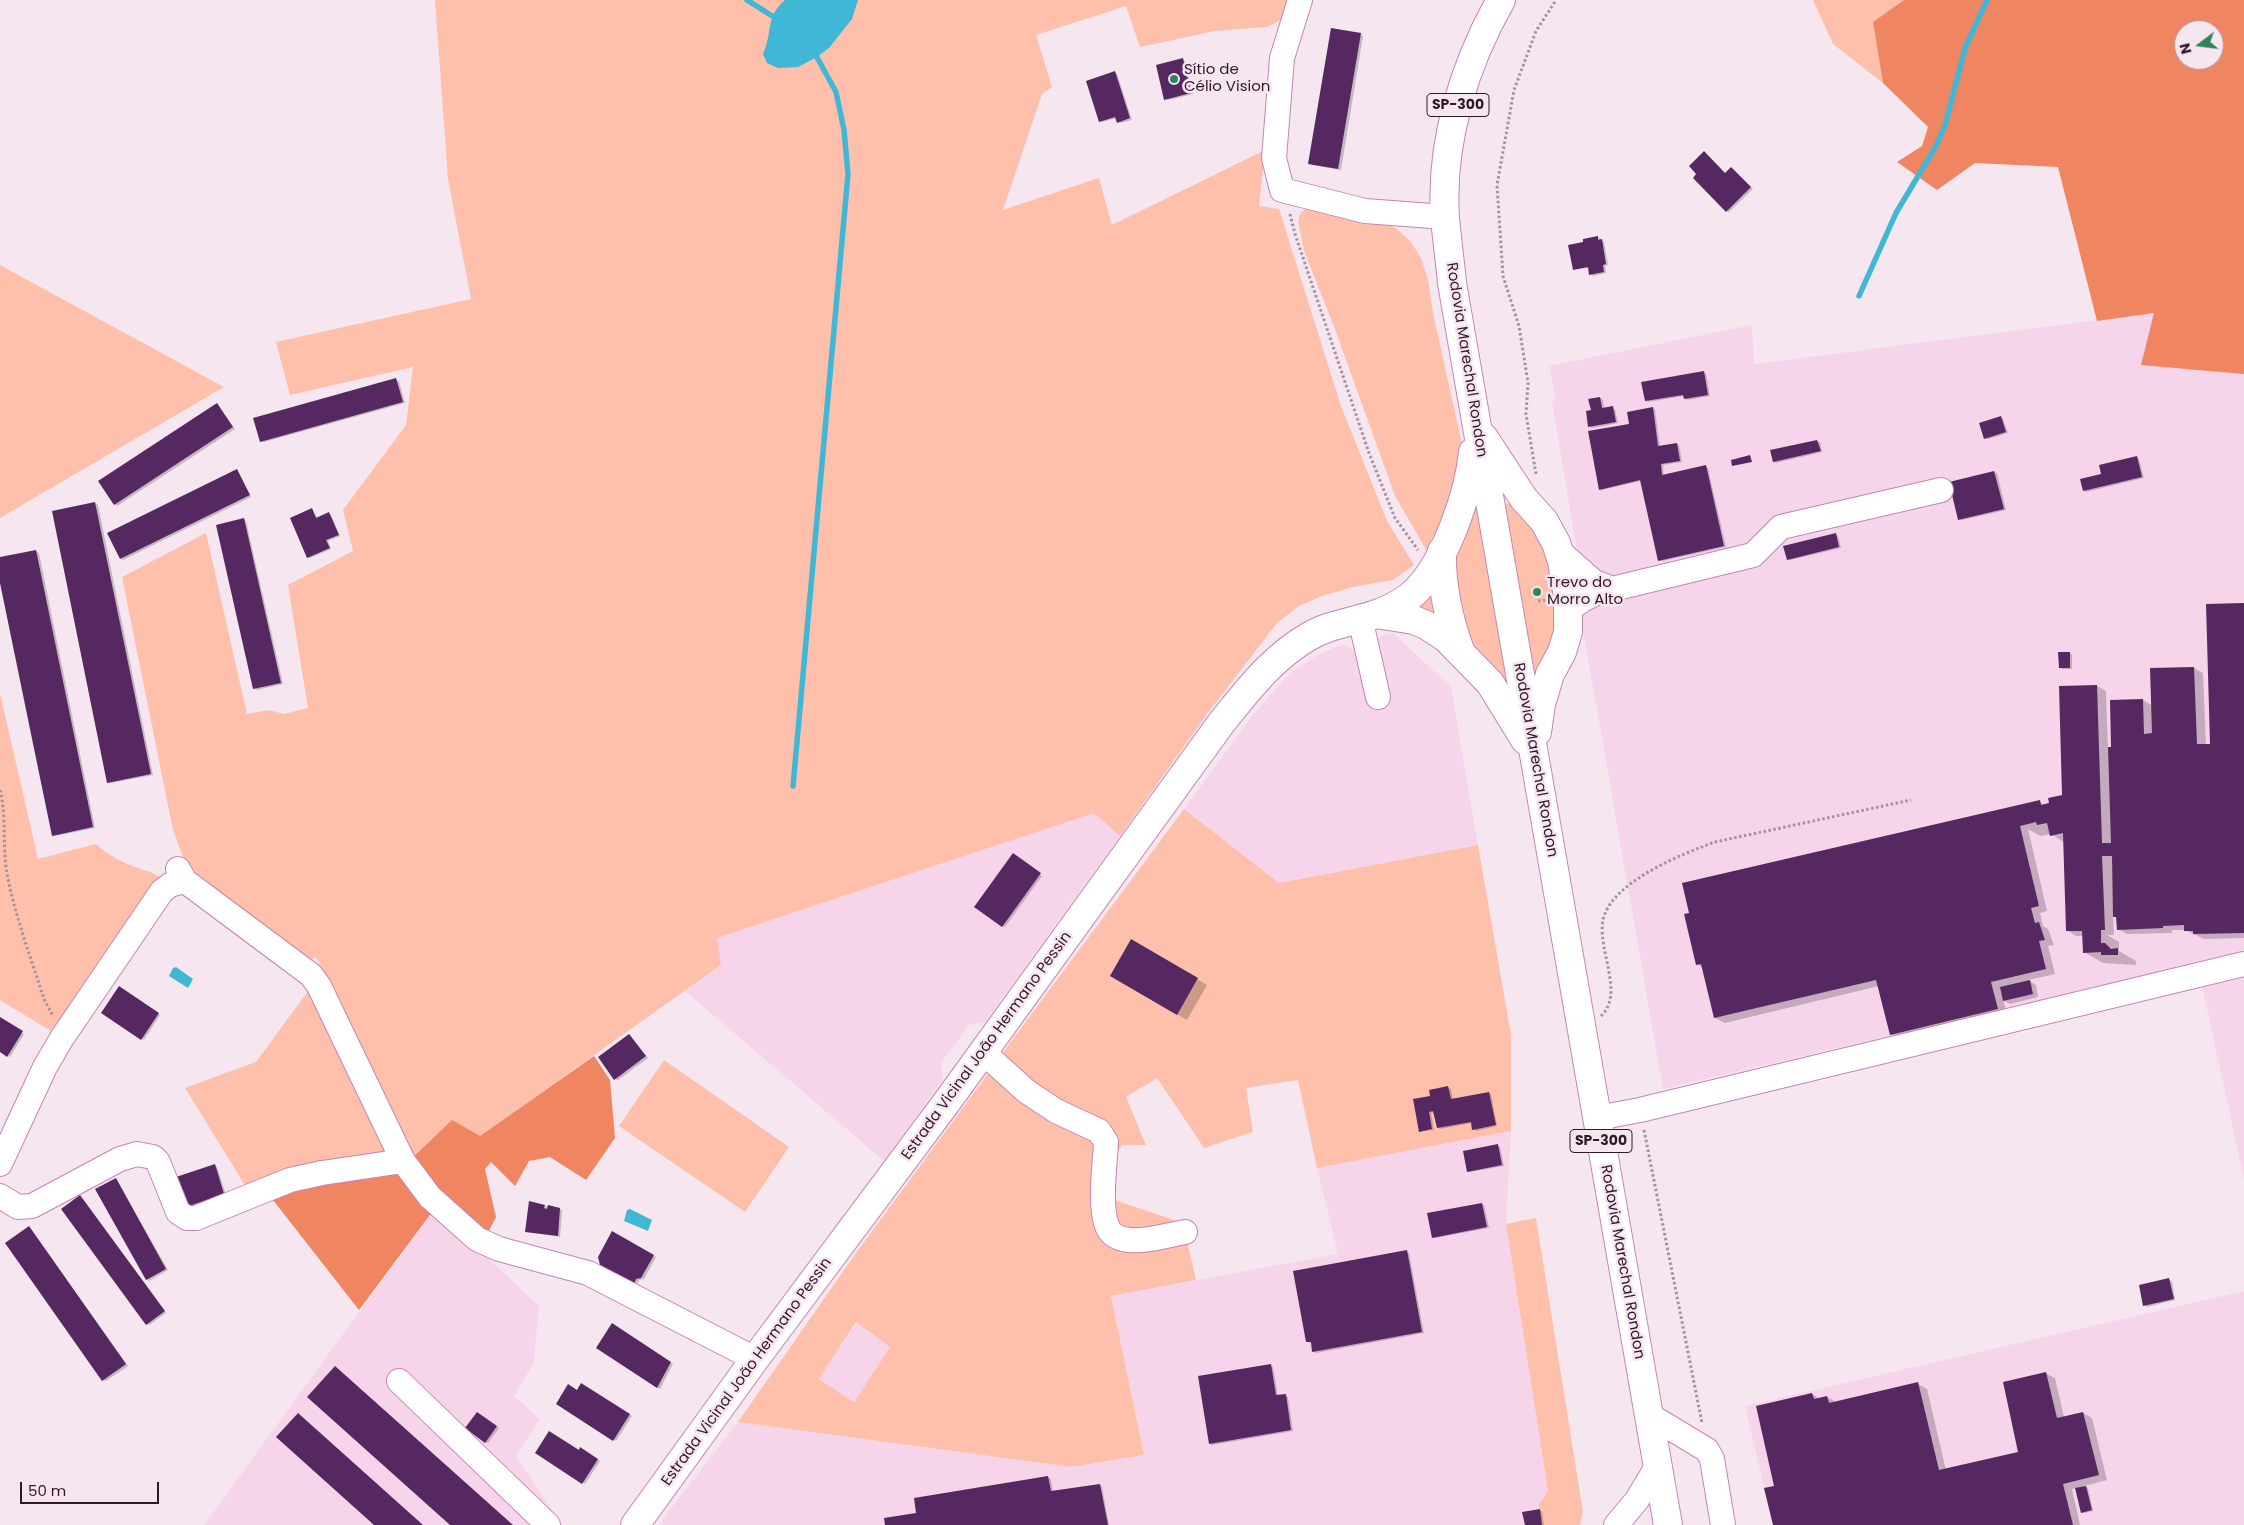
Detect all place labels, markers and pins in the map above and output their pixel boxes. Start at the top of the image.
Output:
place label: Sítio de Célio Vision [1184,61,1270,96]
marker: Sítio de Célio Vision [1168,73,1180,85]
place label: Trevo do Morro Alto [1547,574,1623,609]
marker: Trevo do Morro Alto [1531,586,1543,598]

